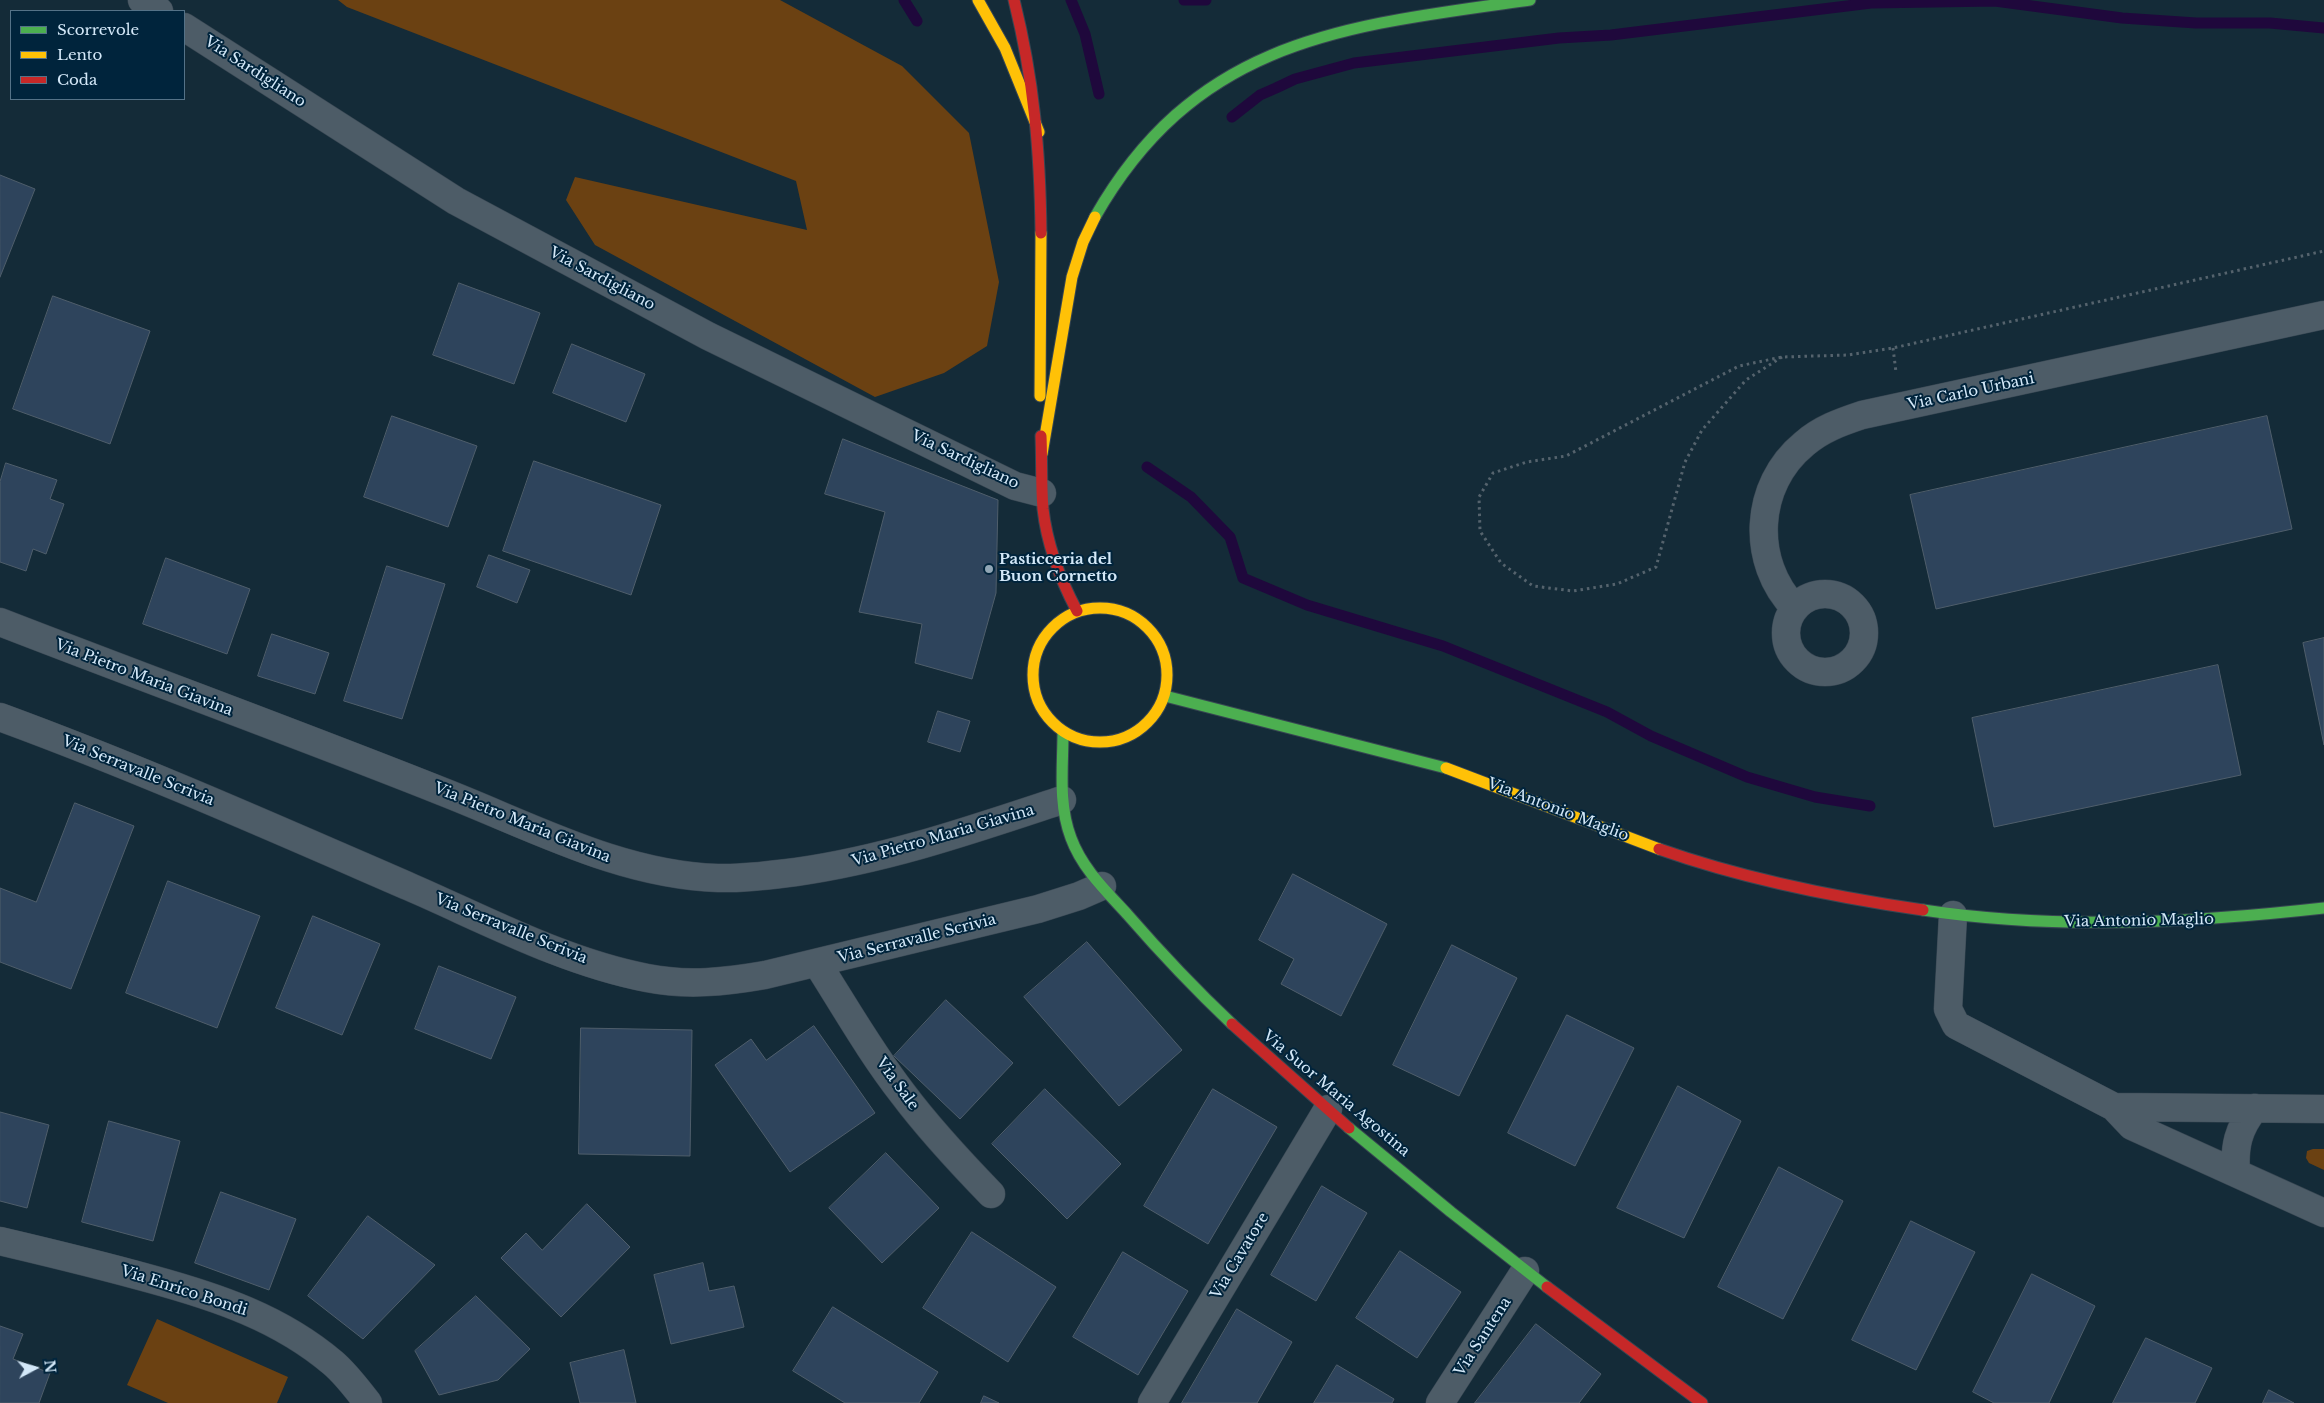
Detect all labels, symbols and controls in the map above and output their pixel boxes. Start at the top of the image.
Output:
legend [10,10,185,100]
text: Scorrevole [57,20,139,39]
street label: Via Sardigliano [201,33,309,111]
text: Lento [57,45,102,64]
text: Coda [57,70,97,89]
street label: Via Sardigliano [546,244,658,314]
street label: Via Carlo Urbani [1906,370,2036,414]
street label: Via Sardigliano [908,427,1022,493]
place label: Pasticceria del Buon Cornetto [999,551,1117,586]
marker: Pasticceria del Buon Cornetto [983,563,995,575]
street label: Via Pietro Maria Giavina [53,636,235,720]
street label: Via Serravalle Scrivia [59,732,217,810]
street label: Via Antonio Maglio [1485,775,1631,845]
street label: Via Pietro Maria Giavina [431,779,613,867]
street label: Via Pietro Maria Giavina [850,801,1036,871]
street label: Via Serravalle Scrivia [432,890,590,968]
street label: Via Serravalle Scrivia [836,911,998,967]
street label: Via Antonio Maglio [2064,911,2214,931]
street label: Via Suor Maria Agostina [1259,1027,1413,1161]
street label: Via Sale [872,1054,922,1114]
street label: Via Cavatore [1207,1209,1273,1303]
street label: Via Enrico Bondi [118,1262,250,1320]
street label: Via Santena [1451,1294,1515,1380]
north arrow [10,1343,60,1393]
text: N [40,1359,60,1374]

